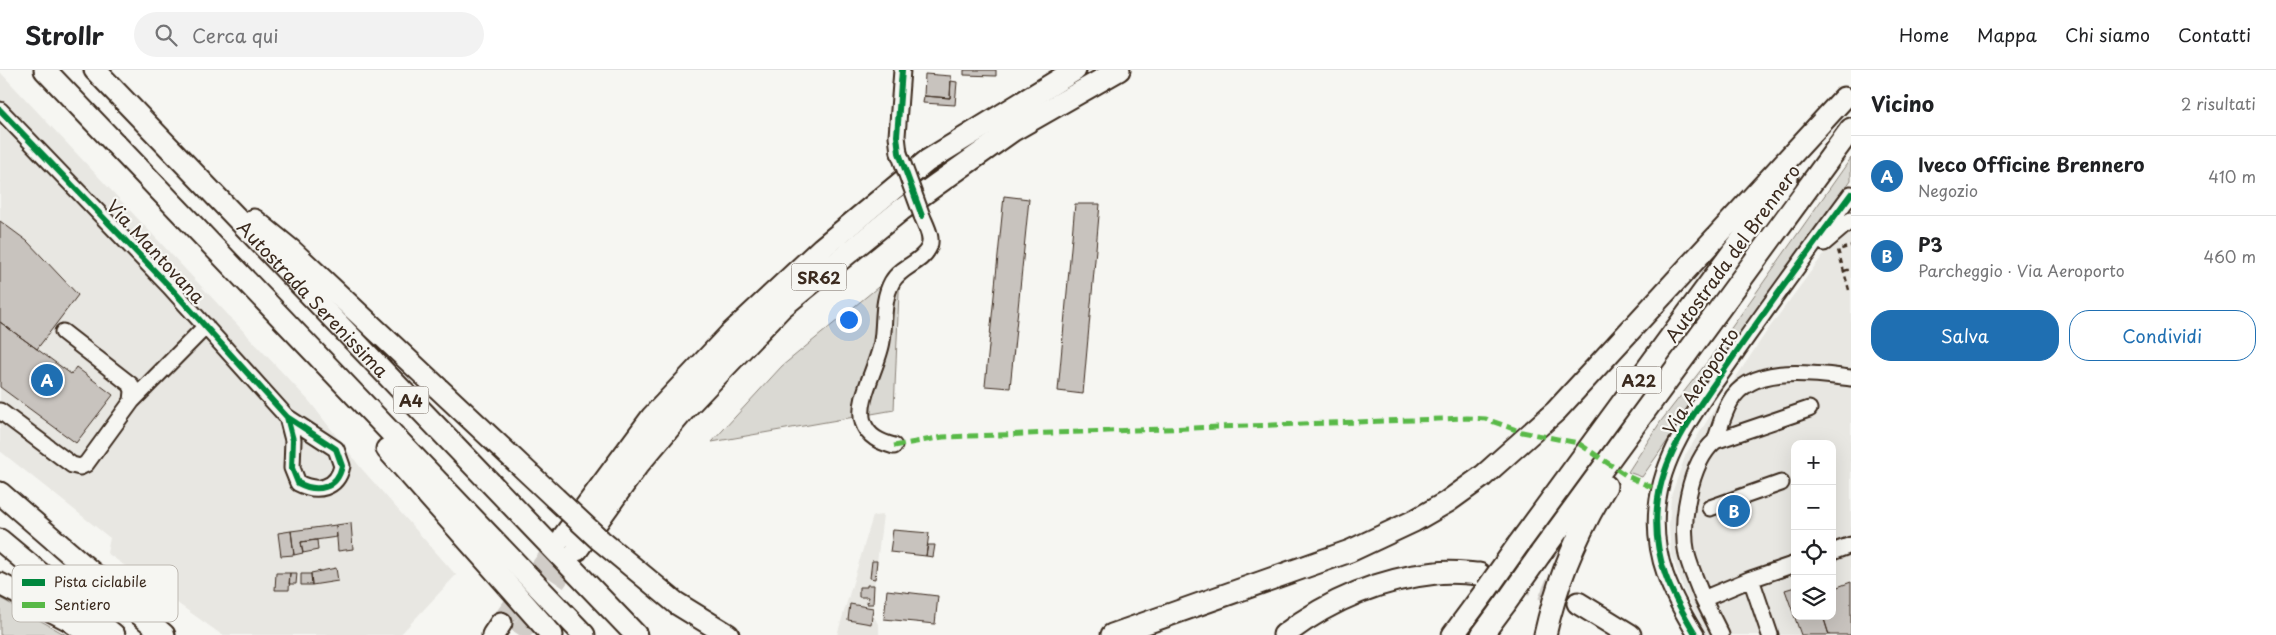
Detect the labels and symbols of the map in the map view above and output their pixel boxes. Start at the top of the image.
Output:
street label: Autostrada del Brennero [1658,158,1806,348]
street label: Via Mantovana [101,193,212,310]
street label: Autostrada Serenissima [232,214,396,383]
road number: SR62 [792,263,846,290]
your location [836,307,862,333]
street label: Via Aeroporto [1655,322,1745,440]
pin: A [31,361,63,399]
road number: A22 [1616,366,1662,394]
road number: A4 [394,386,428,414]
pin: B [1718,492,1750,530]
legend [12,565,178,622]
text: Pista ciclabile [54,571,147,592]
text: Sentiero [54,594,111,615]

